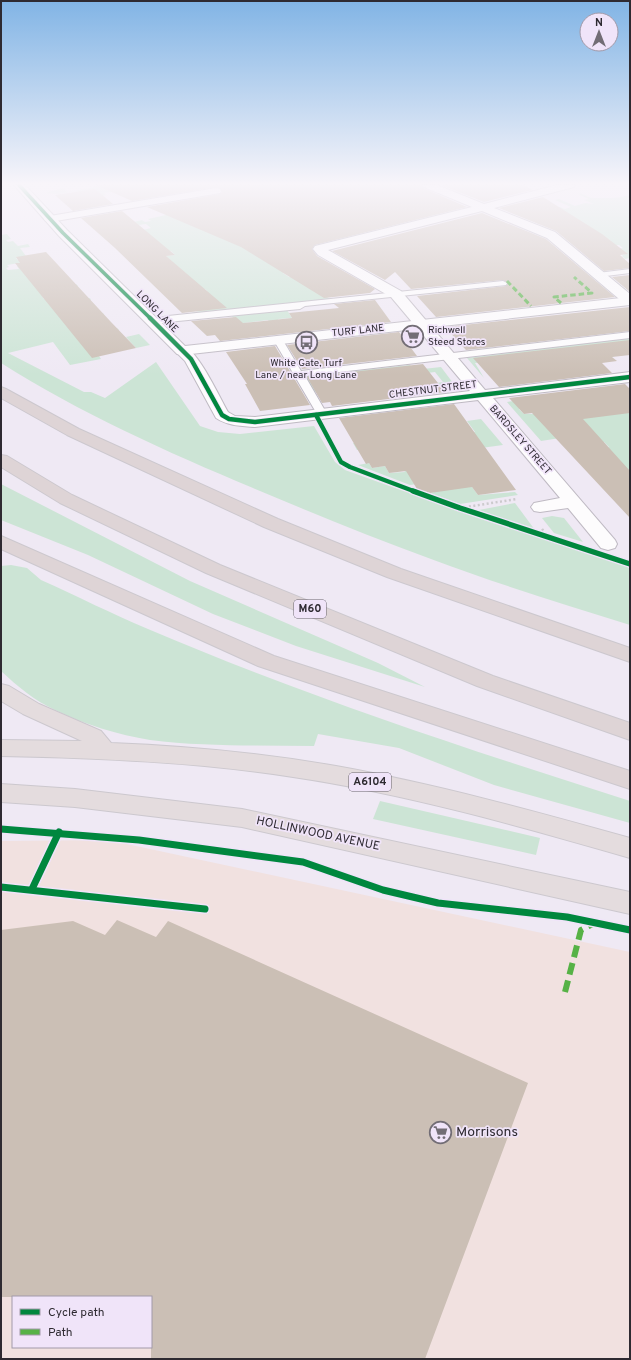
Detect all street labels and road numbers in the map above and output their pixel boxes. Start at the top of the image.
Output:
street label: LONG LANE [133,288,181,336]
street label: TURF LANE [331,322,385,340]
street label: CHESTNUT STREET [388,378,478,402]
street label: BARDSLEY STREET [486,402,554,478]
road number: M60 [294,600,326,618]
road number: A6104 [349,773,391,791]
street label: HOLLINWOOD AVENUE [255,813,381,855]

